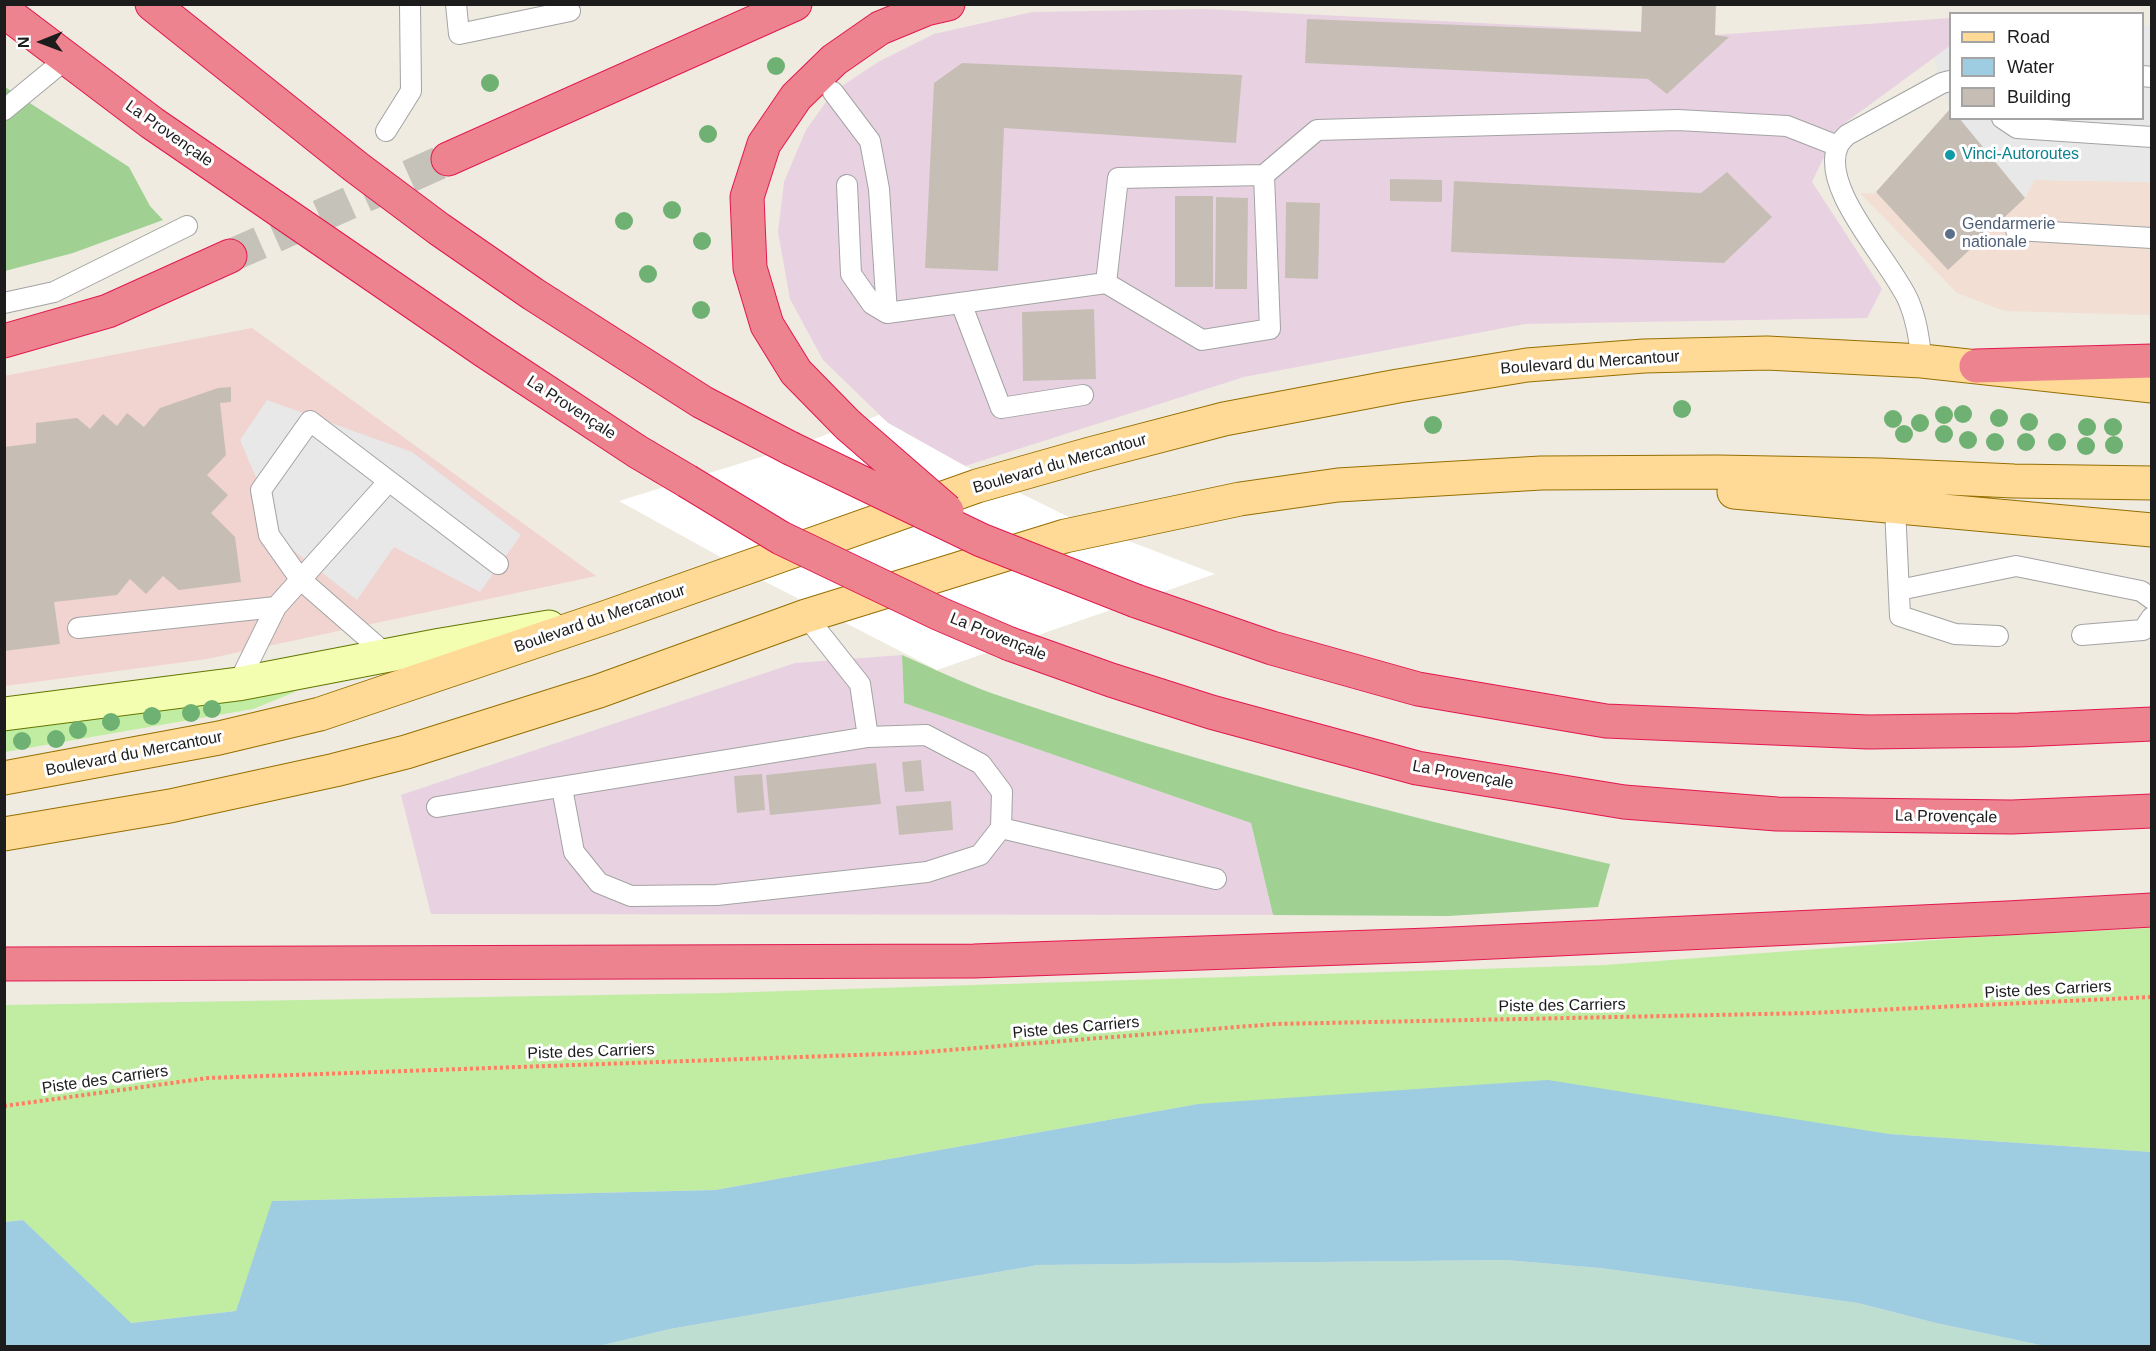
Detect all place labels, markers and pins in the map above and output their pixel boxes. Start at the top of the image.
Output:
place label: Vinci-Autoroutes [1962,145,2079,165]
marker: Vinci-Autoroutes [1943,148,1957,162]
place label: Gendarmerie nationale [1962,215,2055,253]
marker: Gendarmerie nationale [1943,227,1957,241]

